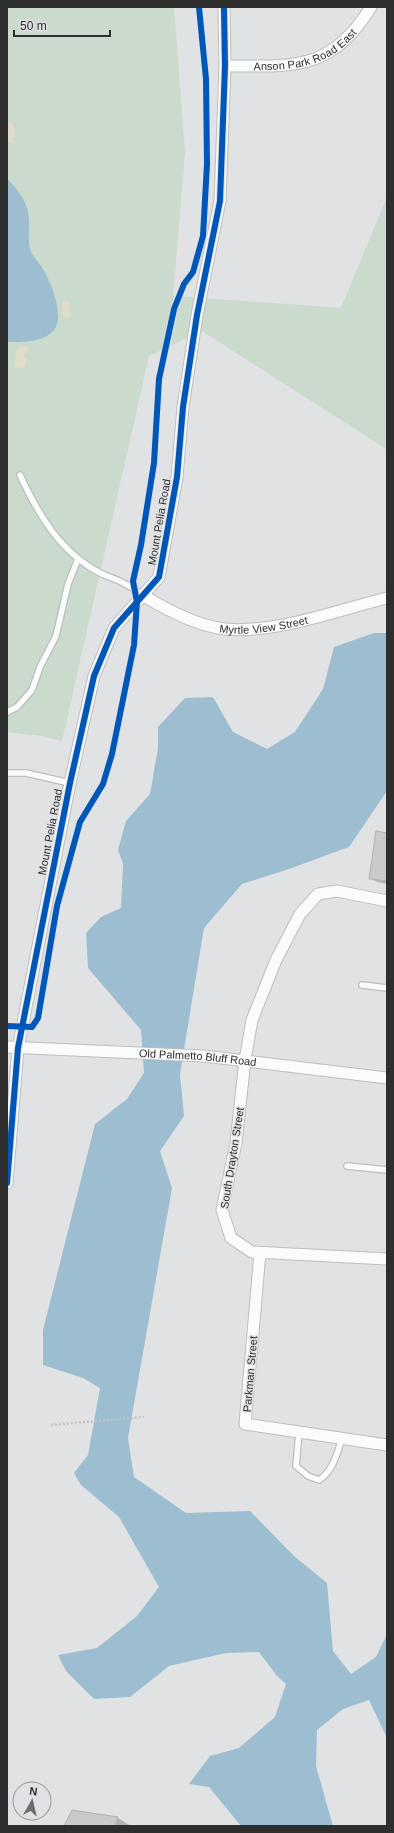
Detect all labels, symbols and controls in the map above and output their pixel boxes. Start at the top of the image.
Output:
scale bar [14,12,110,38]
text: 50 m [20,19,47,33]
street label: Anson Park Road East [254,26,359,72]
street label: Mount Pelia Road [145,478,173,566]
street label: Myrtle View Street [219,614,309,636]
street label: Mount Pelia Road [36,788,64,876]
street label: Old Palmetto Bluff Road [139,1047,257,1068]
street label: South Drayton Street [218,1106,246,1210]
street label: Parkman Street [241,1335,259,1413]
north arrow [12,1781,52,1821]
text: N [29,1785,38,1798]

